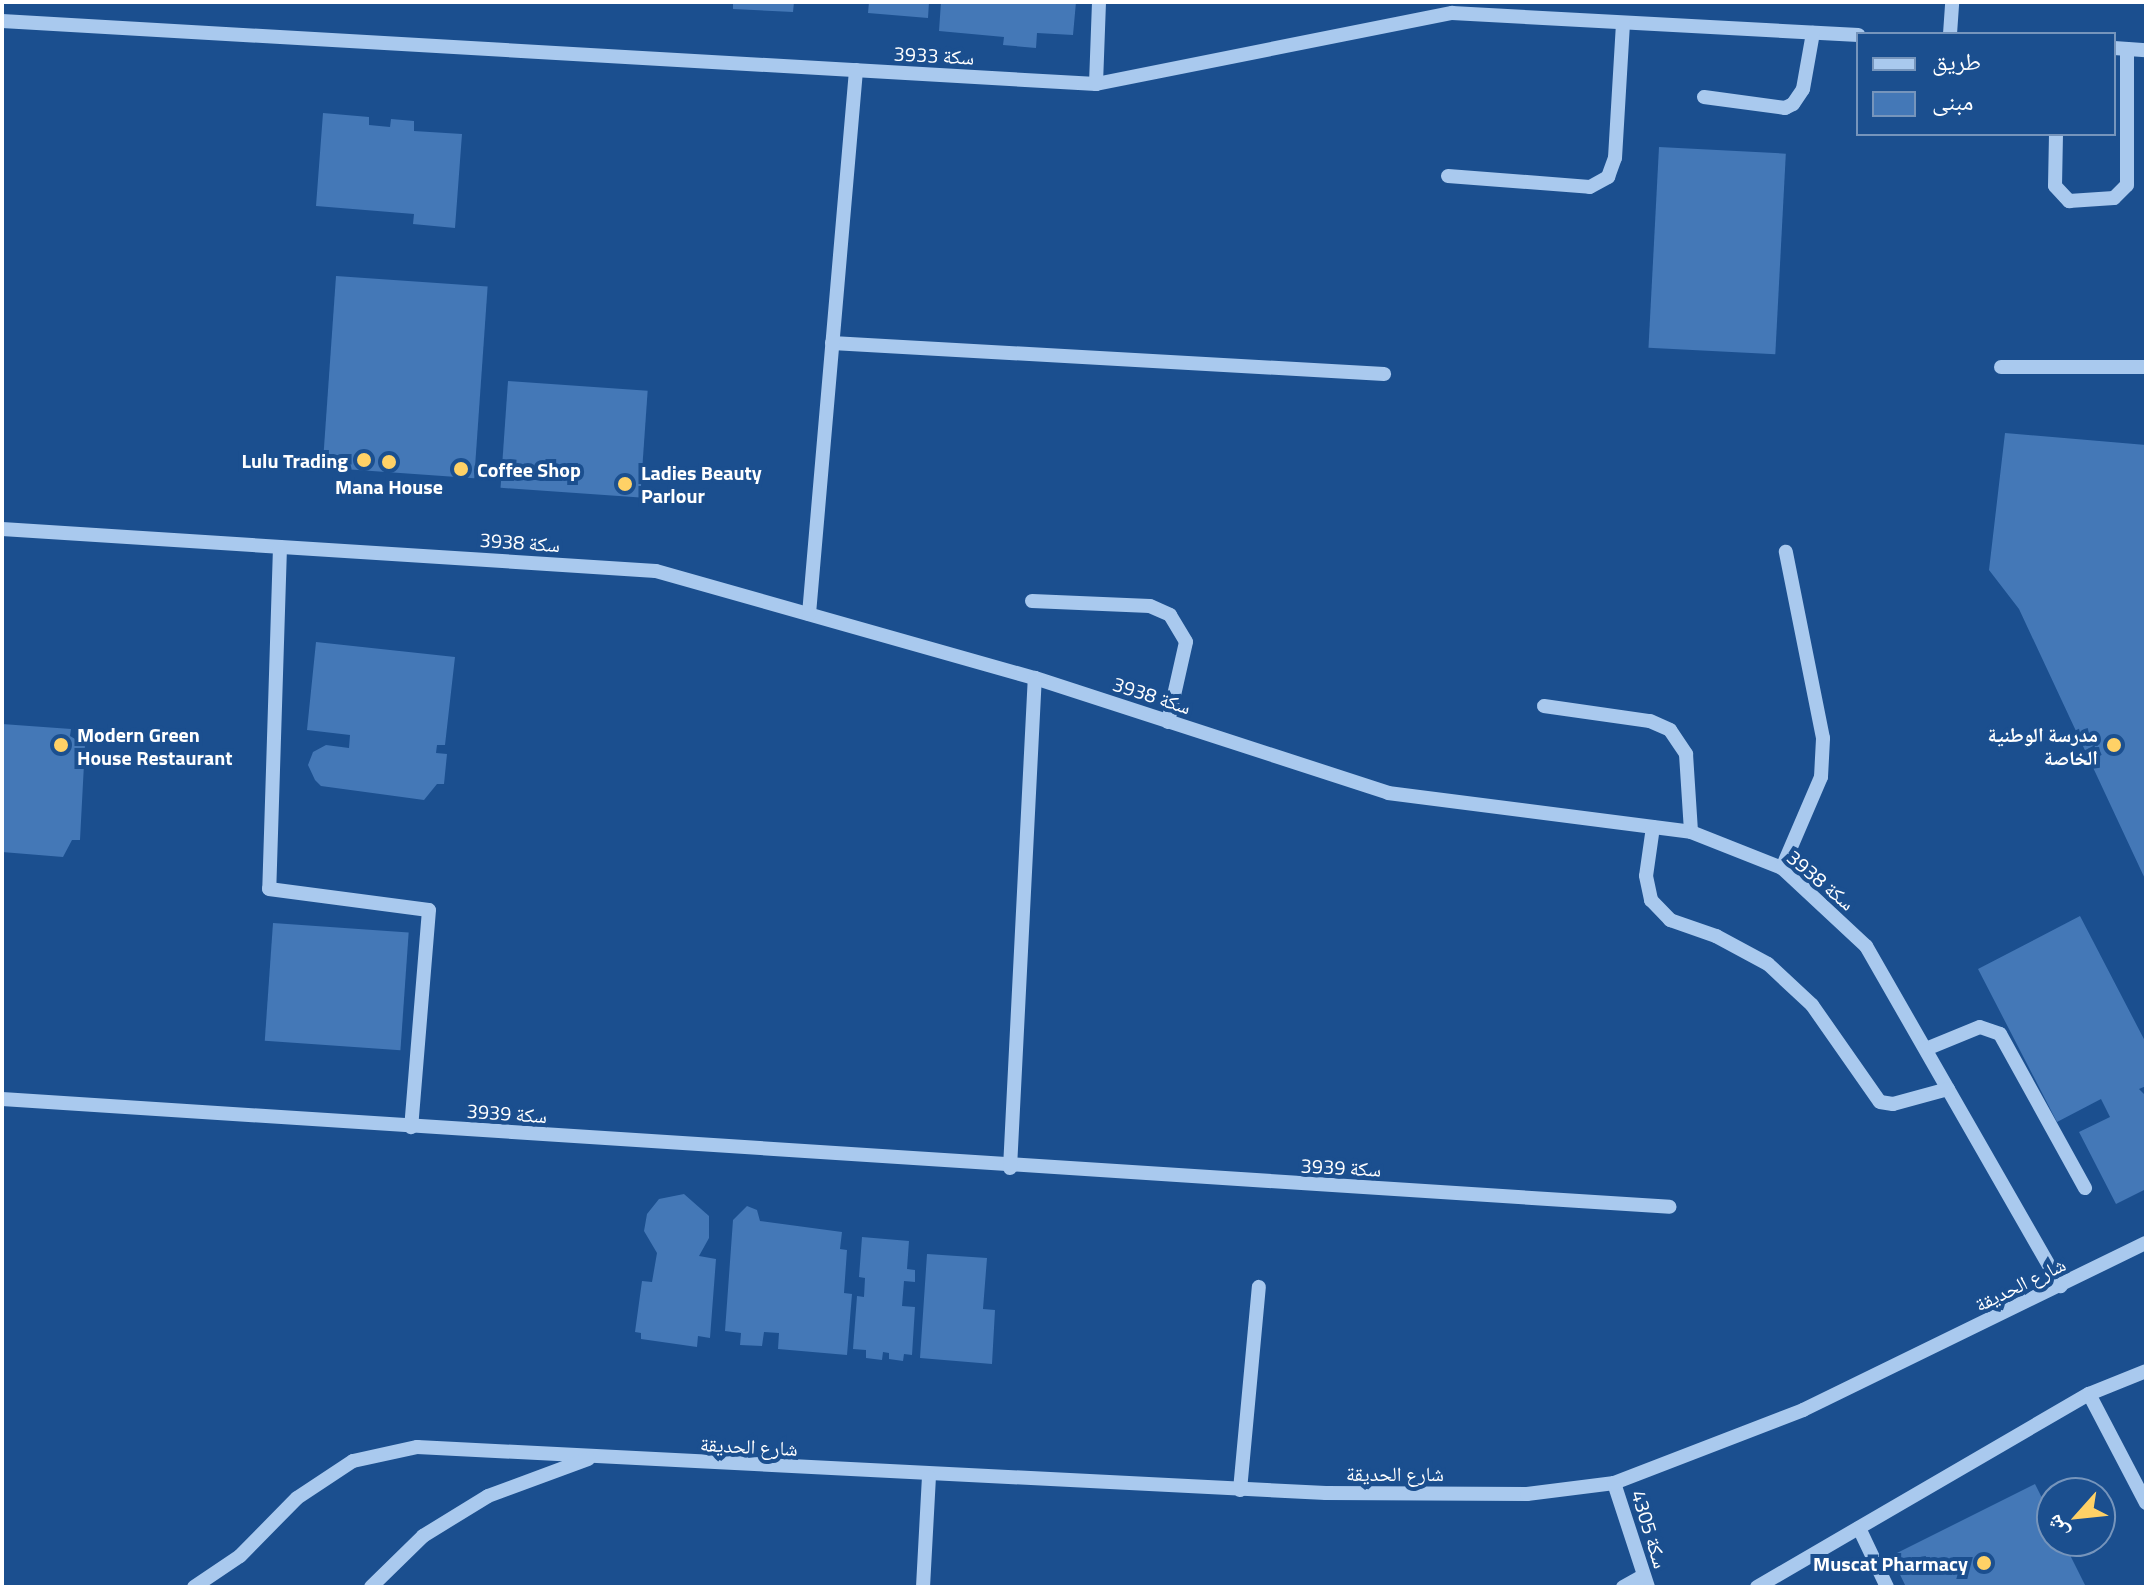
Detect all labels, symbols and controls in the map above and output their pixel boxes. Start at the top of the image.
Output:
legend [1856,32,2116,136]
street label: سكة 3933 [893,41,975,69]
text: طريق [1932,43,1981,79]
text: مبنى [1932,83,1973,119]
place label: Lulu Trading [242,448,348,472]
marker: Lulu Trading [355,451,373,469]
marker: Mana House [380,453,398,471]
place label: Coffee Shop [477,457,581,481]
marker: Coffee Shop [452,460,470,478]
place label: Ladies Beauty Parlour [641,460,762,507]
place label: Mana House [335,474,443,498]
marker: Ladies Beauty Parlour [616,475,634,493]
street label: سكة 3938 [479,527,561,557]
street label: سكة 3938 [1110,671,1194,719]
place label: Modern Green House Restaurant [77,722,233,769]
place label: مدرسة الوطنية الخاصة [1988,722,2098,769]
marker: Modern Green House Restaurant [52,736,70,754]
marker: مدرسة الوطنية الخاصة [2105,736,2123,754]
street label: سكة 3938 [1782,845,1860,915]
street label: سكة 3939 [466,1098,548,1128]
street label: سكة 3939 [1300,1153,1382,1181]
street label: شارع الحديقة [1971,1252,2069,1316]
street label: شارع الحديقة [700,1431,798,1461]
street label: شارع الحديقة [1346,1461,1444,1485]
north arrow [2036,1477,2116,1557]
street label: سكة 4305 [1627,1487,1673,1571]
text: ش [2036,1509,2077,1545]
place label: Muscat Pharmacy [1813,1551,1968,1575]
marker: Muscat Pharmacy [1975,1554,1993,1572]

